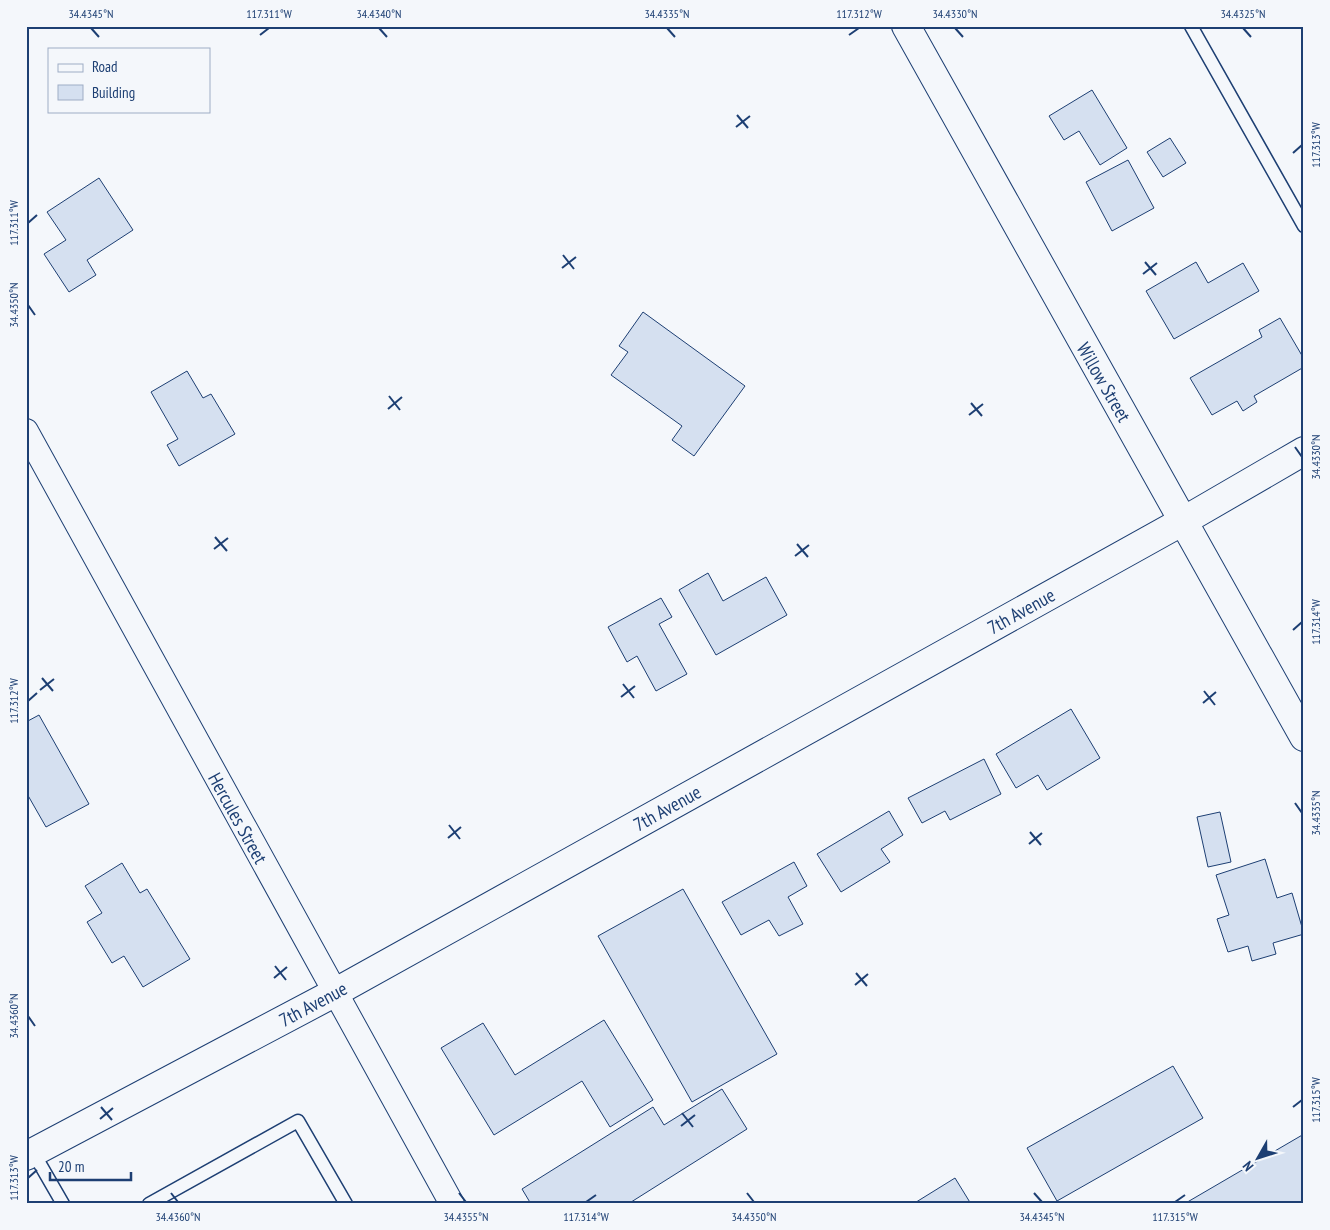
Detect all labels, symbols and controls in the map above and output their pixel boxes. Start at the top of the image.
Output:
text: 34.4345°N [68,6,114,21]
text: 117.311°W [246,6,292,21]
text: 34.4340°N [356,6,402,21]
text: 34.4335°N [644,6,690,21]
text: 117.312°W [836,6,882,21]
text: 34.4330°N [932,6,978,21]
text: 34.4325°N [1220,6,1266,21]
legend [48,48,210,112]
text: Road [92,57,118,76]
text: Building [92,83,135,102]
text: 117.313°W [1308,122,1323,168]
text: 117.311°W [6,200,21,246]
text: 34.4350°N [6,282,21,328]
street label: Willow Street [1072,338,1137,427]
text: 34.4330°N [1308,434,1323,480]
street label: 7th Avenue [983,583,1059,639]
text: 117.314°W [1308,599,1323,645]
text: 117.312°W [6,678,21,724]
street label: Hercules Street [203,768,273,868]
street label: 7th Avenue [629,780,705,836]
text: 34.4335°N [1308,790,1323,836]
street label: 7th Avenue [275,976,351,1032]
text: 34.4360°N [6,993,21,1039]
text: 117.315°W [1308,1077,1323,1123]
north arrow [1232,1132,1282,1182]
scale bar [50,1150,131,1182]
text: 117.313°W [6,1155,21,1201]
text: 20 m [58,1157,84,1176]
text: N [1239,1158,1257,1175]
text: 34.4360°N [155,1209,201,1224]
text: 34.4355°N [443,1209,489,1224]
text: 117.314°W [563,1209,609,1224]
text: 34.4350°N [731,1209,777,1224]
text: 34.4345°N [1019,1209,1065,1224]
text: 117.315°W [1152,1209,1198,1224]

